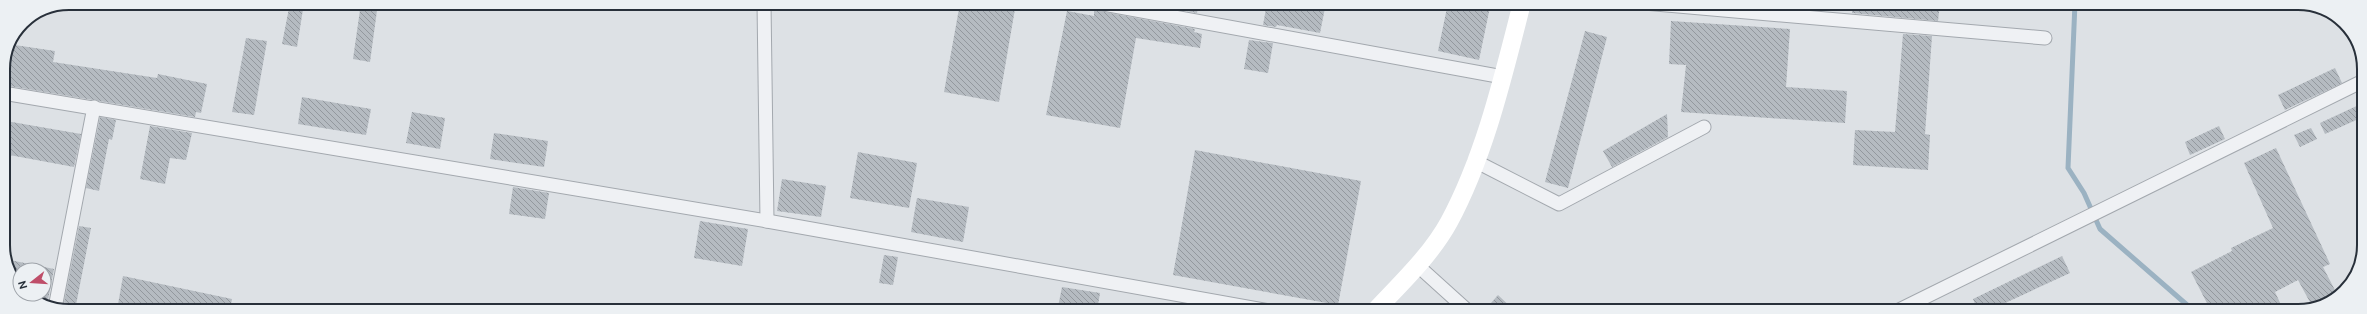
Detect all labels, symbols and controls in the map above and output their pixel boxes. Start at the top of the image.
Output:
north arrow [12,262,52,302]
text: N [15,279,29,291]

